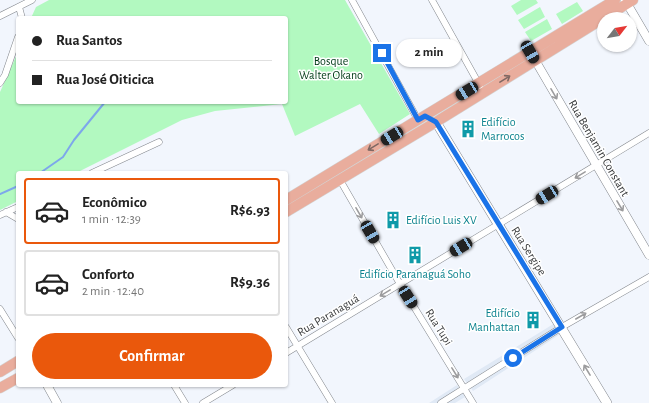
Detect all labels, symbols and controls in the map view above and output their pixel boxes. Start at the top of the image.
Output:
north arrow [597,12,637,52]
map controls [597,12,637,52]
text: Rua Santos [56,33,122,48]
callout: 2 min [396,39,462,67]
car [519,39,541,65]
route end [373,44,391,62]
text: 2 min [415,46,443,59]
park label: Bosque Walter Okano [299,55,363,81]
text: Rua José Oiticica [56,72,154,87]
one-way arrow [499,74,511,82]
car [454,80,480,102]
one-way arrow [551,88,559,100]
street label: Rua Benjamin Constant [566,98,632,199]
place label: Edifício Marrocos [481,116,524,142]
building icon: Edifício Marrocos [458,119,478,139]
car [379,125,405,147]
one-way arrow [367,144,379,152]
one-way arrow [574,172,586,180]
car [534,184,560,206]
icon: car [34,193,70,229]
text: Econômico [82,195,147,210]
one-way arrow [616,200,624,212]
text: R$6.93 [230,203,270,218]
one-way arrow [356,207,364,219]
building icon: Edifício Luis XV [383,210,403,230]
text: 1 min · 12:39 [82,213,141,226]
place label: Edifício Luis XV [406,214,477,226]
car [359,219,381,245]
street label: Rua Sergipe [509,224,549,278]
car [448,236,474,258]
building icon: Edifício Paranaguá Soho [405,245,425,265]
icon: car [34,265,70,301]
text: Conforto [82,267,134,282]
place label: Edifício Paranaguá Soho [359,268,471,280]
text: R$9.36 [230,275,270,290]
car [397,284,419,310]
text: 2 min · 12:40 [82,285,144,298]
one-way arrow [379,290,391,298]
street label: Rua Paranaguá [295,292,361,338]
street label: Rua Tupi [423,307,455,347]
place label: Edifício Manhattan [468,307,520,333]
building icon: Edifício Manhattan [523,310,543,330]
one-way arrow [575,311,587,319]
button: Confirmar [32,333,272,379]
route start [504,349,522,367]
one-way arrow [583,364,591,376]
one-way arrow [451,367,459,379]

